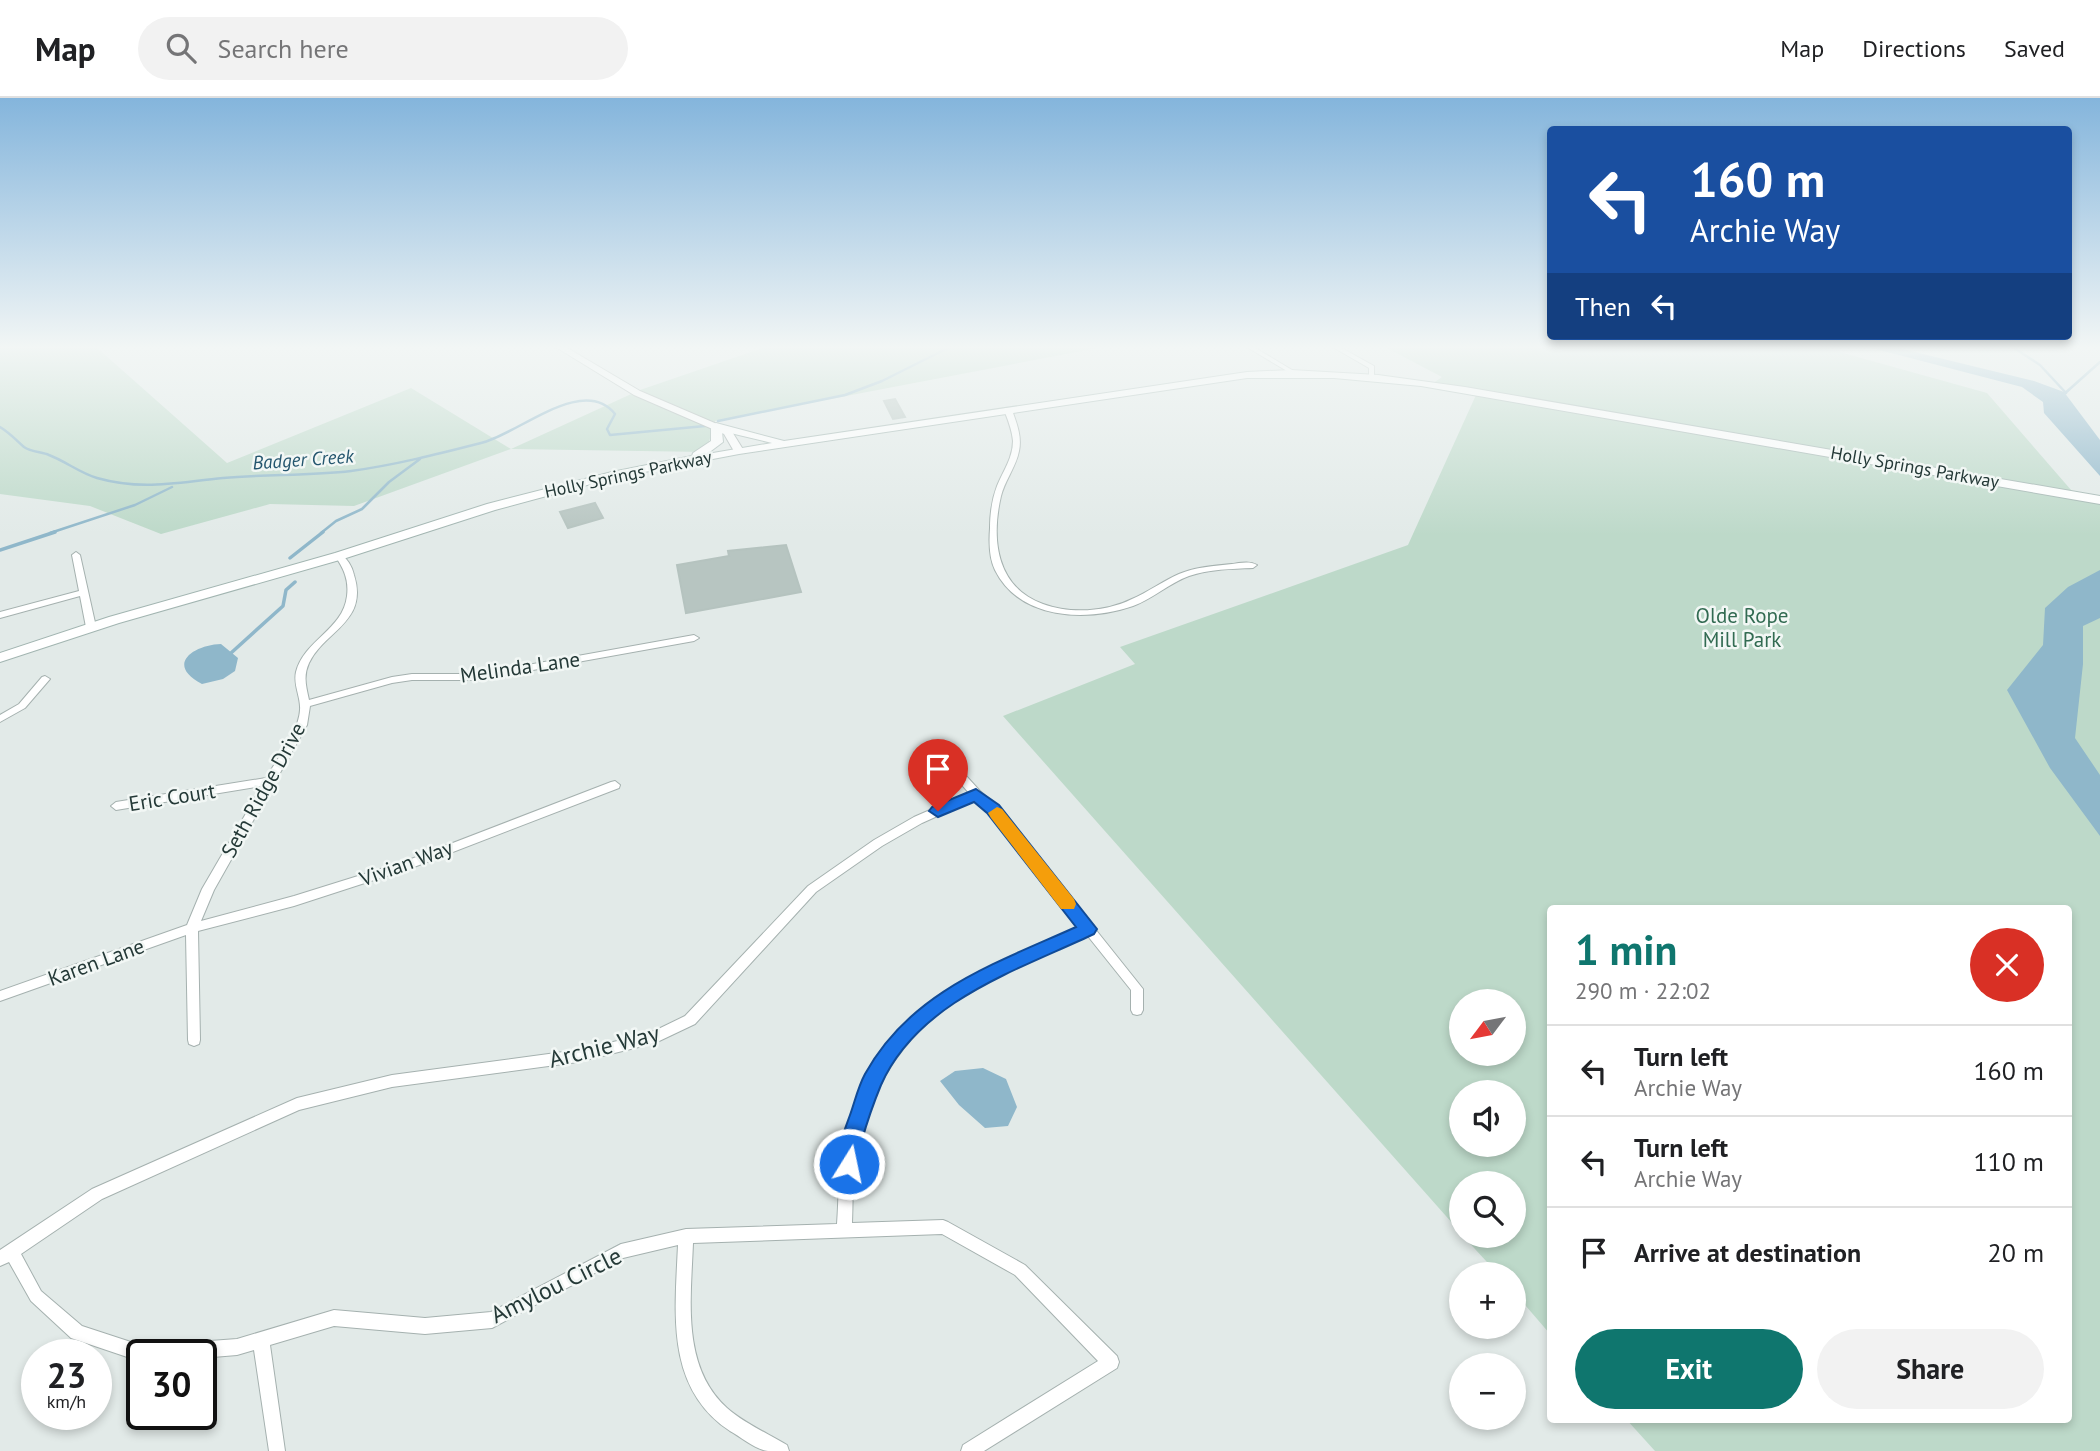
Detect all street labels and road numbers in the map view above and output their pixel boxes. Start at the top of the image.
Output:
street label: Holly Springs Parkway [1829,441,2002,493]
street label: Holly Springs Parkway [542,445,714,503]
street label: Melinda Lane [458,645,582,689]
street label: Seth Ridge Drive [215,718,311,862]
street label: Eric Court [127,777,217,817]
street label: Vivian Way [355,834,456,893]
street label: Karen Lane [44,932,148,992]
street label: Archie Way [546,1017,662,1075]
street label: Amylou Circle [485,1240,627,1330]

